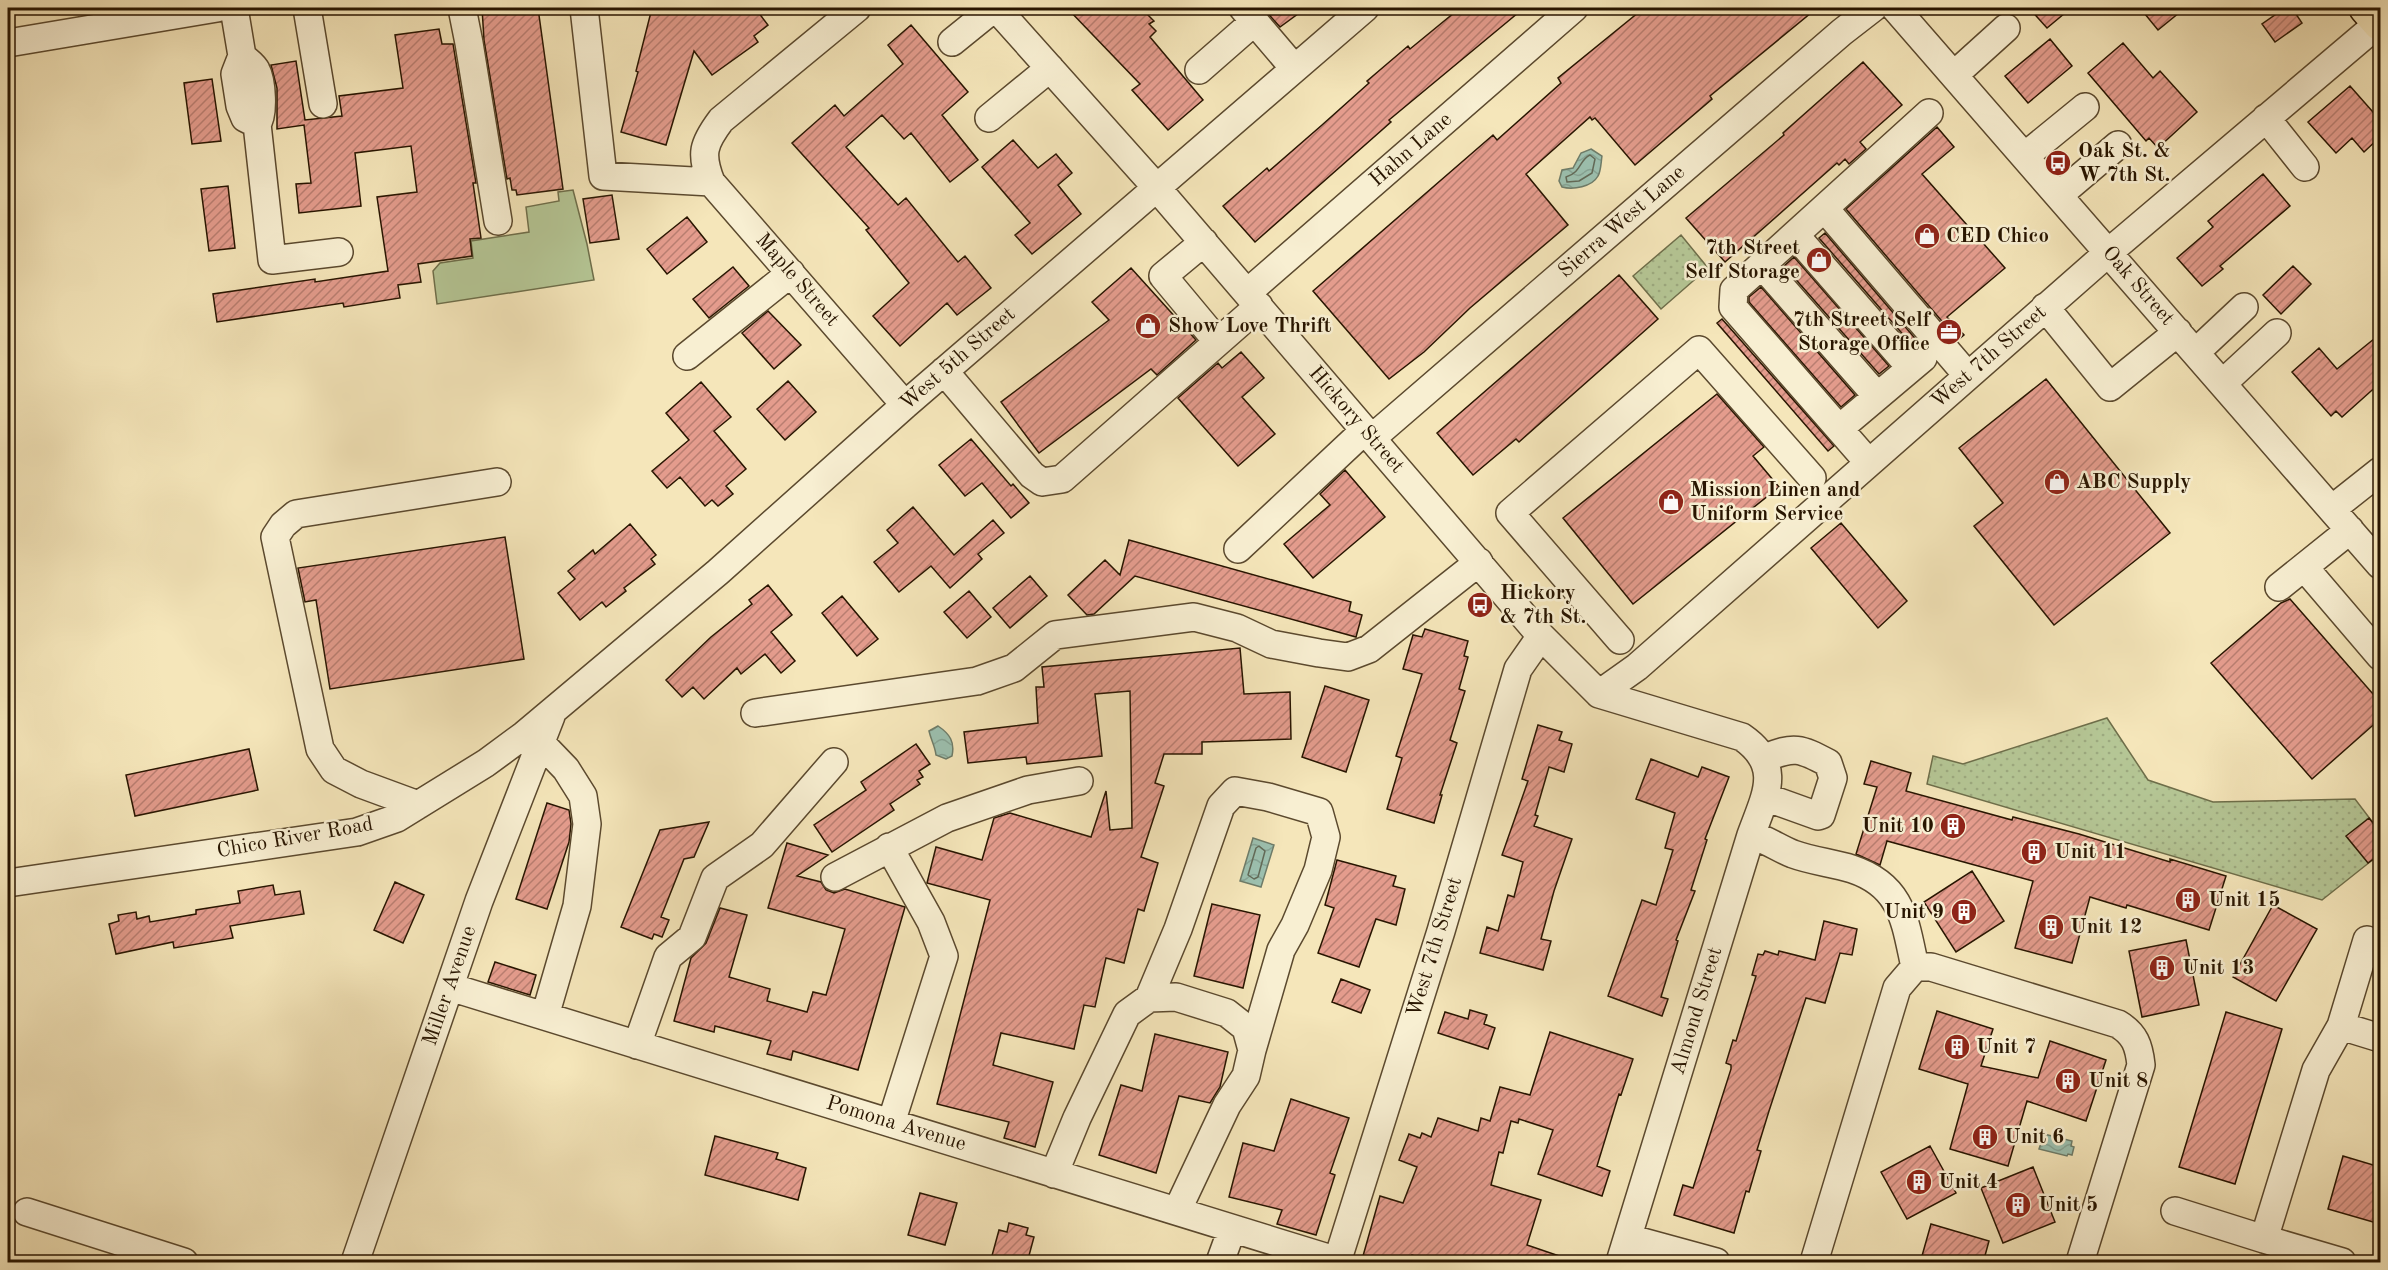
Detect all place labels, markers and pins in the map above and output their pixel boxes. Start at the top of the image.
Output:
place label: Oak St. & W 7th St. [2078,141,2170,186]
bus stop icon: Oak St. & W 7th St. [2043,148,2073,178]
shop icon: CED Chico [1912,221,1942,251]
place label: CED Chico [1946,226,2049,247]
place label: 7th Street Self Storage [1685,238,1800,283]
shop icon: 7th Street Self Storage [1804,245,1834,275]
place label: 7th Street Self Storage Office [1793,310,1932,355]
shop icon: Show Love Thrift [1133,311,1163,341]
place label: Show Love Thrift [1168,316,1332,337]
office icon: 7th Street Self Storage Office [1934,317,1964,347]
shop icon: ABC Supply [2042,467,2072,497]
place label: ABC Supply [2076,472,2191,493]
place label: Mission Linen and Uniform Service [1690,480,1860,525]
shop icon: Mission Linen and Uniform Service [1656,487,1686,517]
place label: Hickory & 7th St. [1500,583,1586,628]
bus stop icon: Hickory & 7th St. [1465,590,1495,620]
building icon: Unit 10 [1938,811,1968,841]
place label: Unit 10 [1862,816,1934,837]
building icon: Unit 11 [2019,837,2049,867]
place label: Unit 11 [2054,842,2126,863]
building icon: Unit 15 [2173,885,2203,915]
place label: Unit 15 [2208,890,2280,911]
building icon: Unit 9 [1949,897,1979,927]
place label: Unit 9 [1884,902,1944,923]
building icon: Unit 12 [2036,912,2066,942]
place label: Unit 12 [2070,917,2142,938]
building icon: Unit 13 [2147,953,2177,983]
place label: Unit 13 [2182,958,2254,979]
building icon: Unit 7 [1942,1032,1972,1062]
place label: Unit 7 [1976,1037,2036,1058]
building icon: Unit 8 [2053,1066,2083,1096]
place label: Unit 8 [2088,1071,2148,1092]
building icon: Unit 6 [1970,1122,2000,1152]
place label: Unit 6 [2004,1127,2064,1148]
building icon: Unit 4 [1904,1167,1934,1197]
place label: Unit 4 [1938,1172,1998,1193]
building icon: Unit 5 [2003,1190,2033,1220]
place label: Unit 5 [2038,1195,2098,1216]

